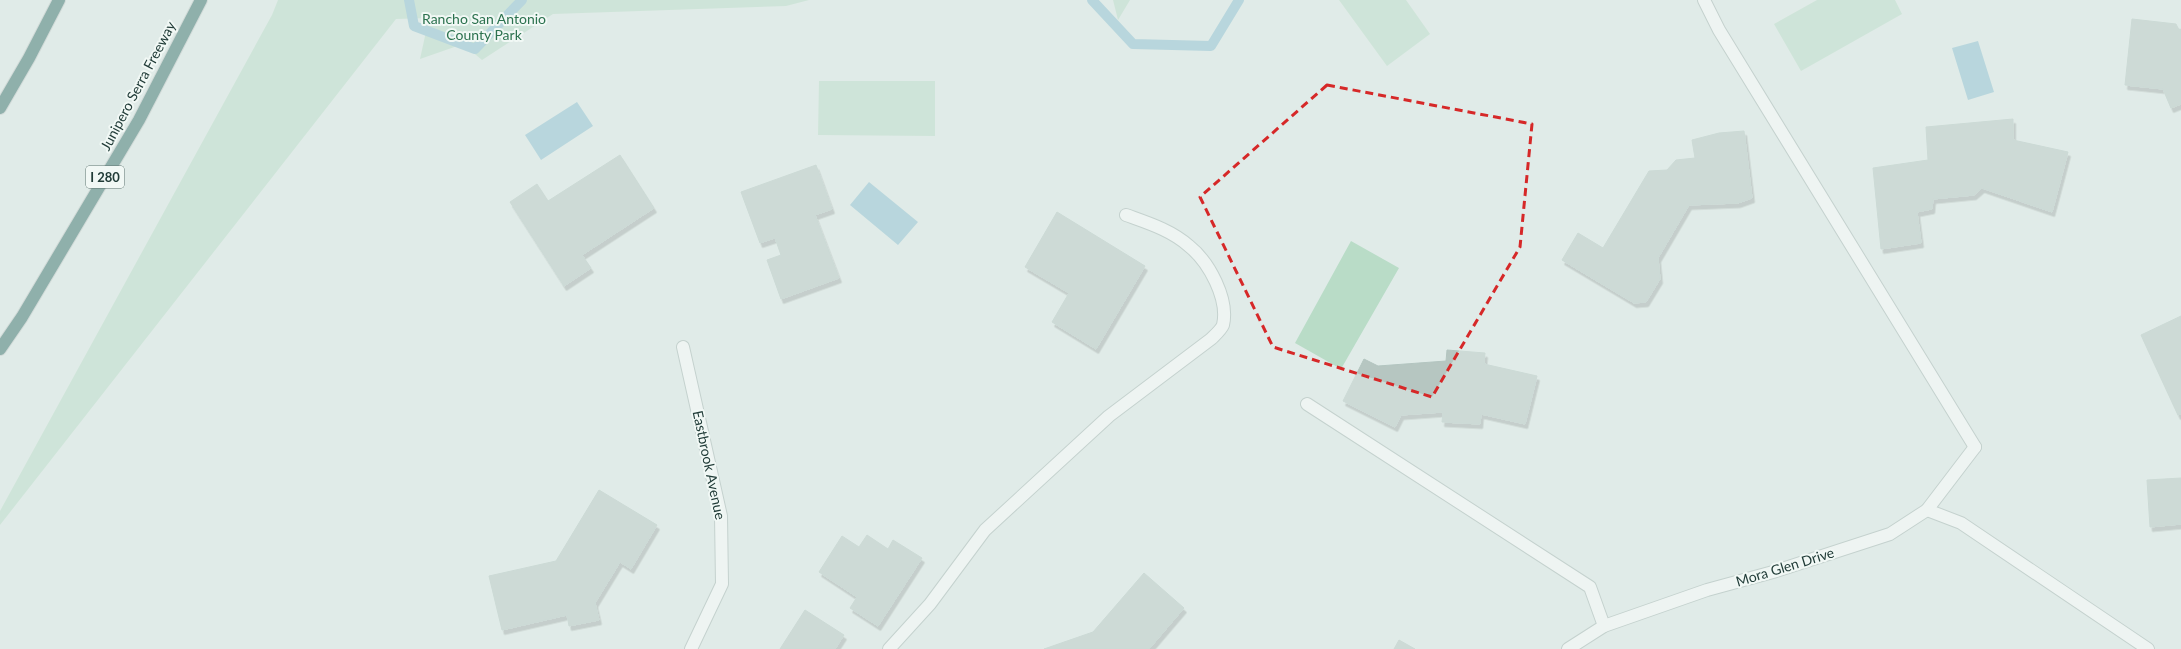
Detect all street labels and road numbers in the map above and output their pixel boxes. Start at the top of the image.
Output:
street label: Junipero Serra Freeway [96,18,179,153]
road number: I 280 [86,166,124,188]
street label: Eastbrook Avenue [690,409,729,521]
street label: Mora Glen Drive [1734,543,1836,590]

